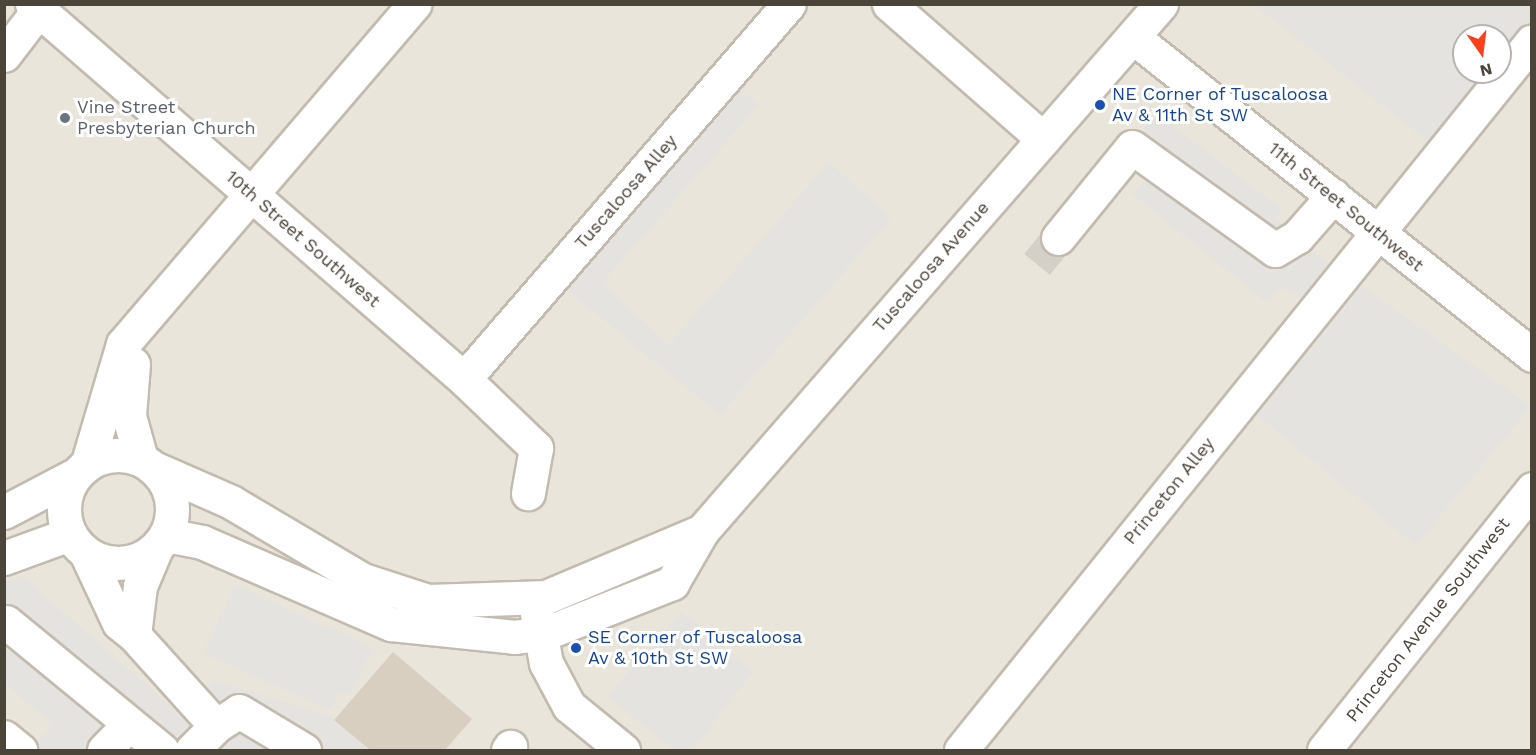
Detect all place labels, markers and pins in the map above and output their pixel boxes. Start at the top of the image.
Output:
place label: NE Corner of Tuscaloosa Av & 11th St SW [1112,84,1330,127]
place label: Vine Street Presbyterian Church [77,97,256,140]
marker: NE Corner of Tuscaloosa Av & 11th St SW [1093,98,1107,112]
marker: Vine Street Presbyterian Church [58,111,72,125]
place label: SE Corner of Tuscaloosa Av & 10th St SW [588,627,804,670]
marker: SE Corner of Tuscaloosa Av & 10th St SW [569,641,583,655]

